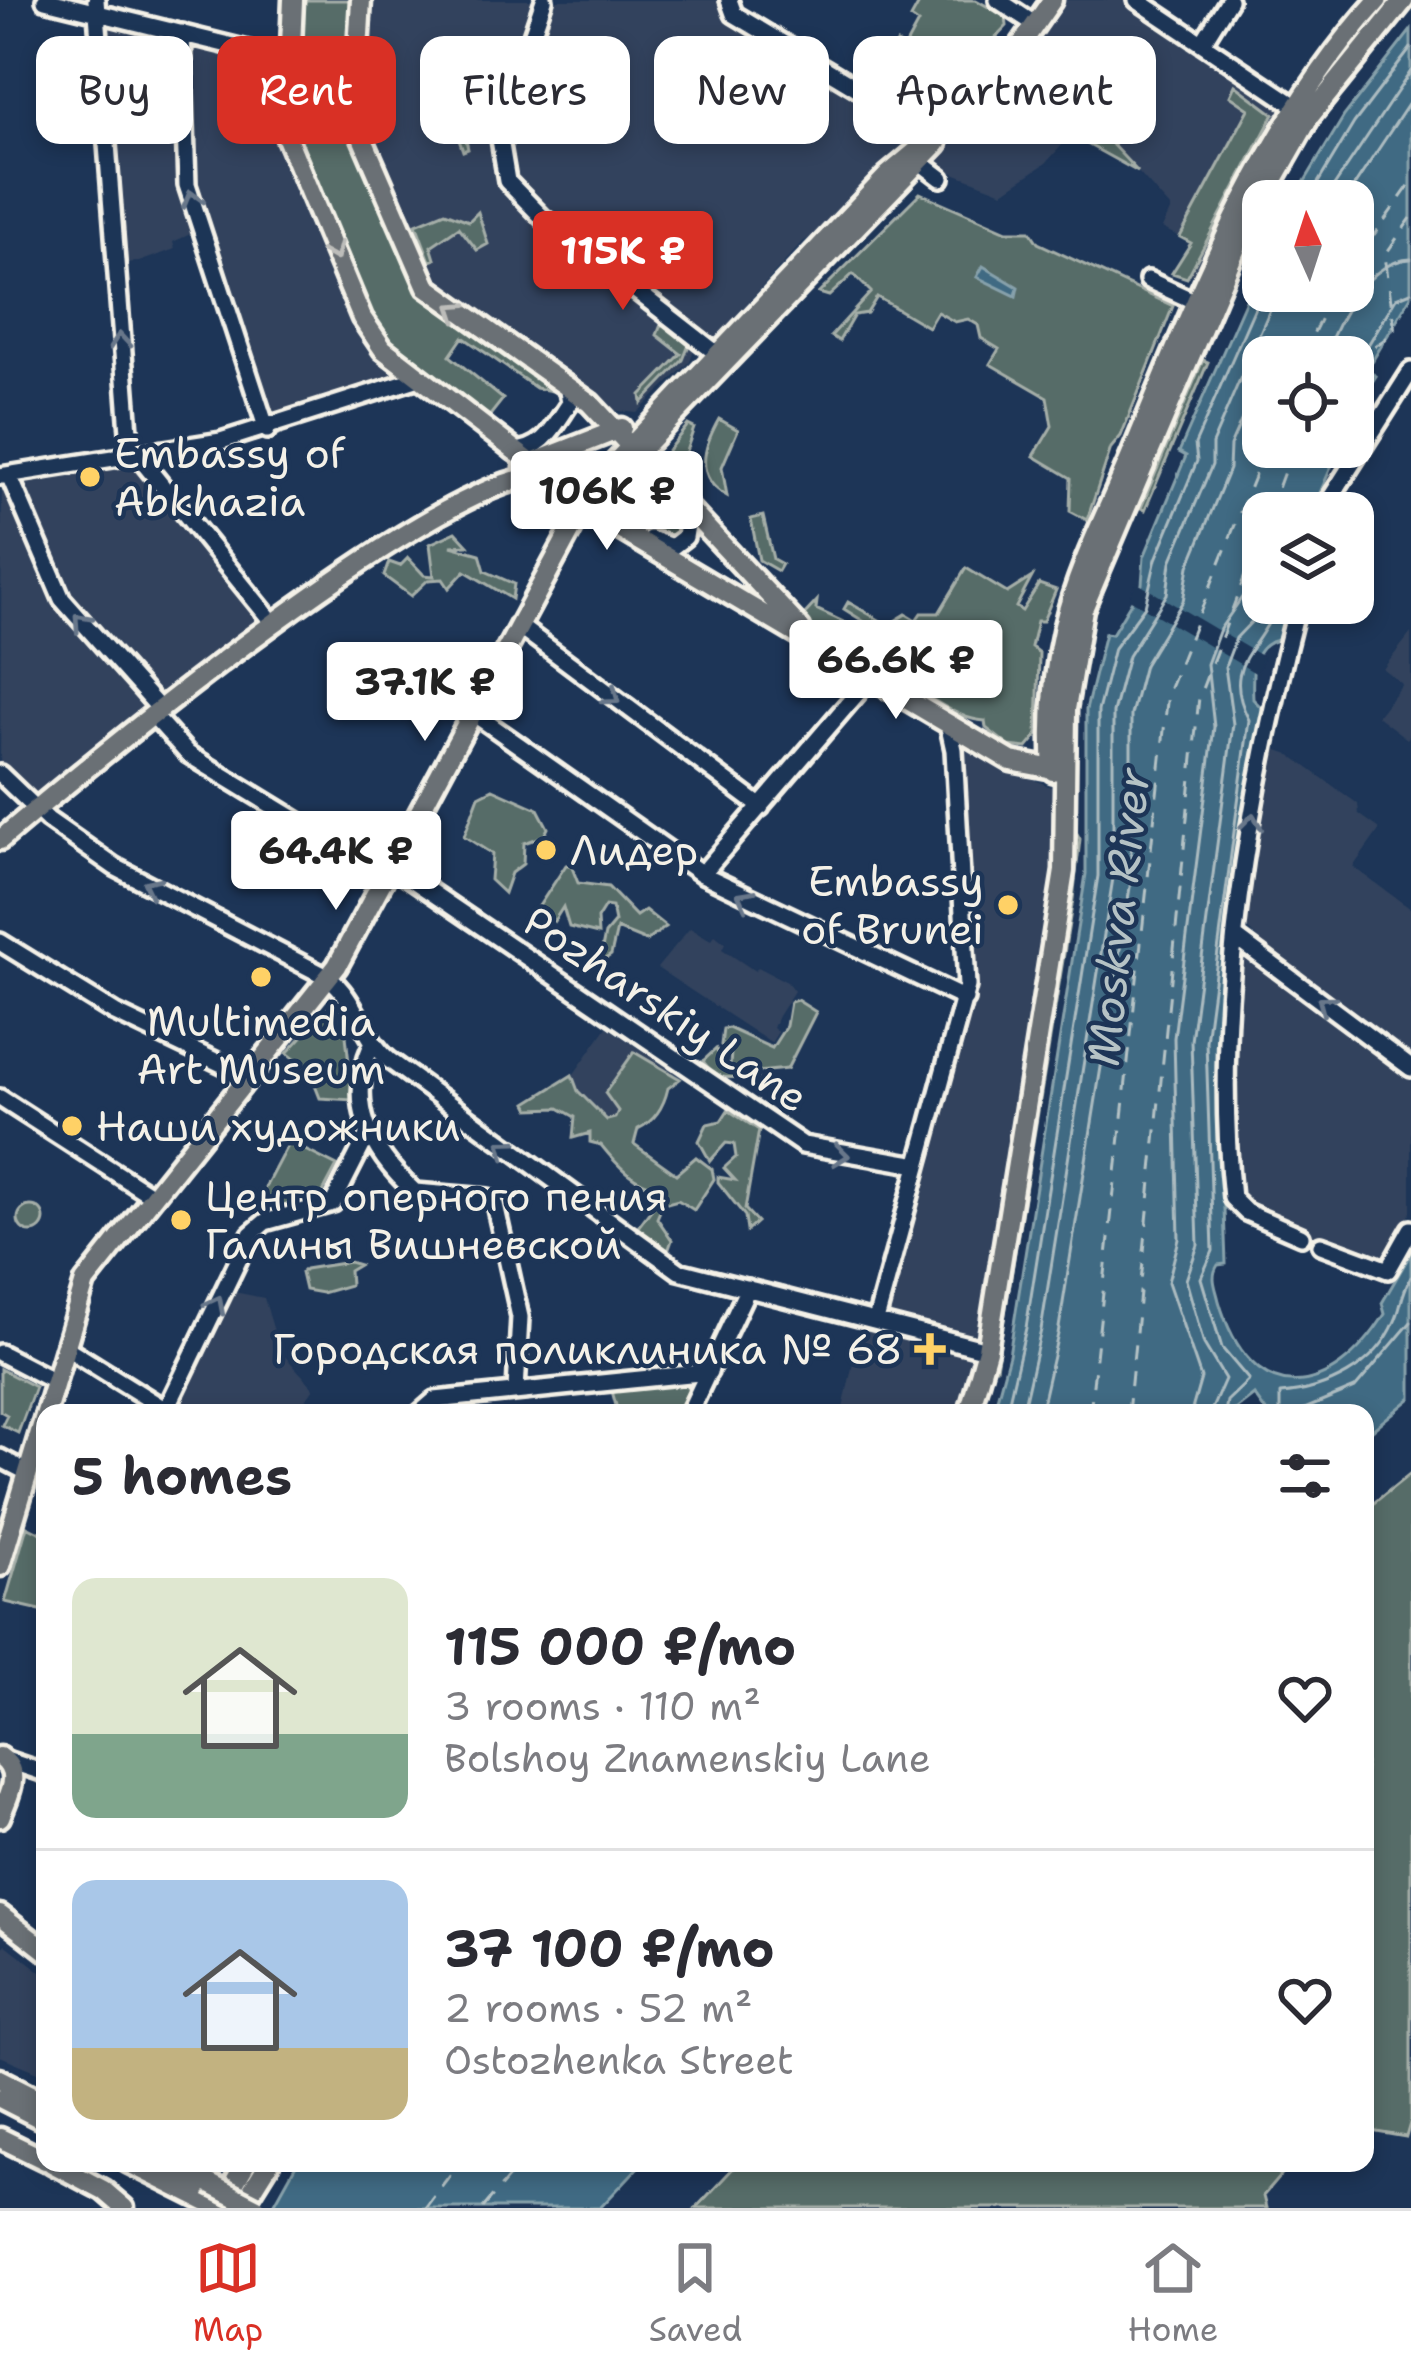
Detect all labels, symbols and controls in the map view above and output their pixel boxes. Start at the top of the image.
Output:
chip: Buy [36,36,193,144]
chip: Rent [217,36,396,144]
chip: Filters [420,36,630,144]
chip: New [654,36,829,144]
chip: Apartment [853,36,1156,144]
north arrow [1242,180,1374,312]
map controls [1242,180,1374,624]
one-way arrow [181,189,206,210]
pin: 115K ₽ [525,211,721,313]
text: 115K ₽ [560,224,686,276]
one-way arrow [320,240,344,261]
one-way arrow [447,302,469,324]
one-way arrow [108,331,133,350]
button: locate [1242,336,1374,468]
place label: Embassy of Abkhazia [114,425,346,529]
pin: 106K ₽ [509,451,705,553]
marker: Embassy of Abkhazia [77,464,103,490]
text: 106K ₽ [538,464,676,516]
button: layers [1242,492,1374,624]
one-way arrow [74,613,95,634]
pin: 66.6K ₽ [785,620,1007,722]
text: 66.6K ₽ [816,633,976,685]
pin: 37.1K ₽ [314,642,536,744]
text: 37.1K ₽ [354,655,496,707]
one-way arrow [599,682,620,704]
water label: Moskva River [1073,764,1164,1069]
pin: 64.4K ₽ [225,811,447,913]
one-way arrow [1239,813,1265,832]
place label: Лидер [570,822,698,878]
text: 64.4K ₽ [258,824,414,876]
marker: Лидер [533,837,559,863]
place label: Embassy of Brunei [801,853,984,957]
one-way arrow [141,877,163,900]
one-way arrow [735,889,757,912]
marker: Embassy of Brunei [995,892,1021,918]
street label: Pozharskiy Lane [513,893,819,1125]
marker: Multimedia Art Museum [248,964,274,990]
place label: Multimedia Art Museum [137,993,385,1097]
one-way arrow [1316,996,1338,1017]
place label: Наши художники [96,1098,460,1154]
marker: Наши художники [59,1113,85,1139]
one-way arrow [497,1140,519,1161]
one-way arrow [831,1141,850,1167]
place label: Центр оперного пения Галины Вишневской [205,1168,668,1272]
marker: Центр оперного пения Галины Вишневской [168,1207,194,1233]
one-way arrow [201,1295,224,1317]
place label: Городская поликлиника № 68 [273,1321,903,1377]
marker: Городская поликлиника № 68 [914,1333,946,1365]
text: 5 homes [72,1442,292,1510]
icon: filters [1272,1443,1338,1509]
text: 115 000 ₽/mo [444,1612,796,1680]
icon: home [168,1626,312,1770]
icon: heart [1272,1665,1338,1731]
text: 3 rooms · 110 m² [444,1680,761,1732]
text: Bolshoy Znamenskiy Lane [444,1732,931,1784]
text: 37 100 ₽/mo [444,1914,775,1982]
icon: home [168,1928,312,2072]
icon: heart [1272,1967,1338,2033]
text: 2 rooms · 52 m² [444,1982,753,2034]
text: Ostozhenka Street [444,2034,794,2086]
tab: Map [193,2235,263,2352]
tab: Saved [649,2235,742,2352]
tab: Home [1128,2235,1218,2352]

